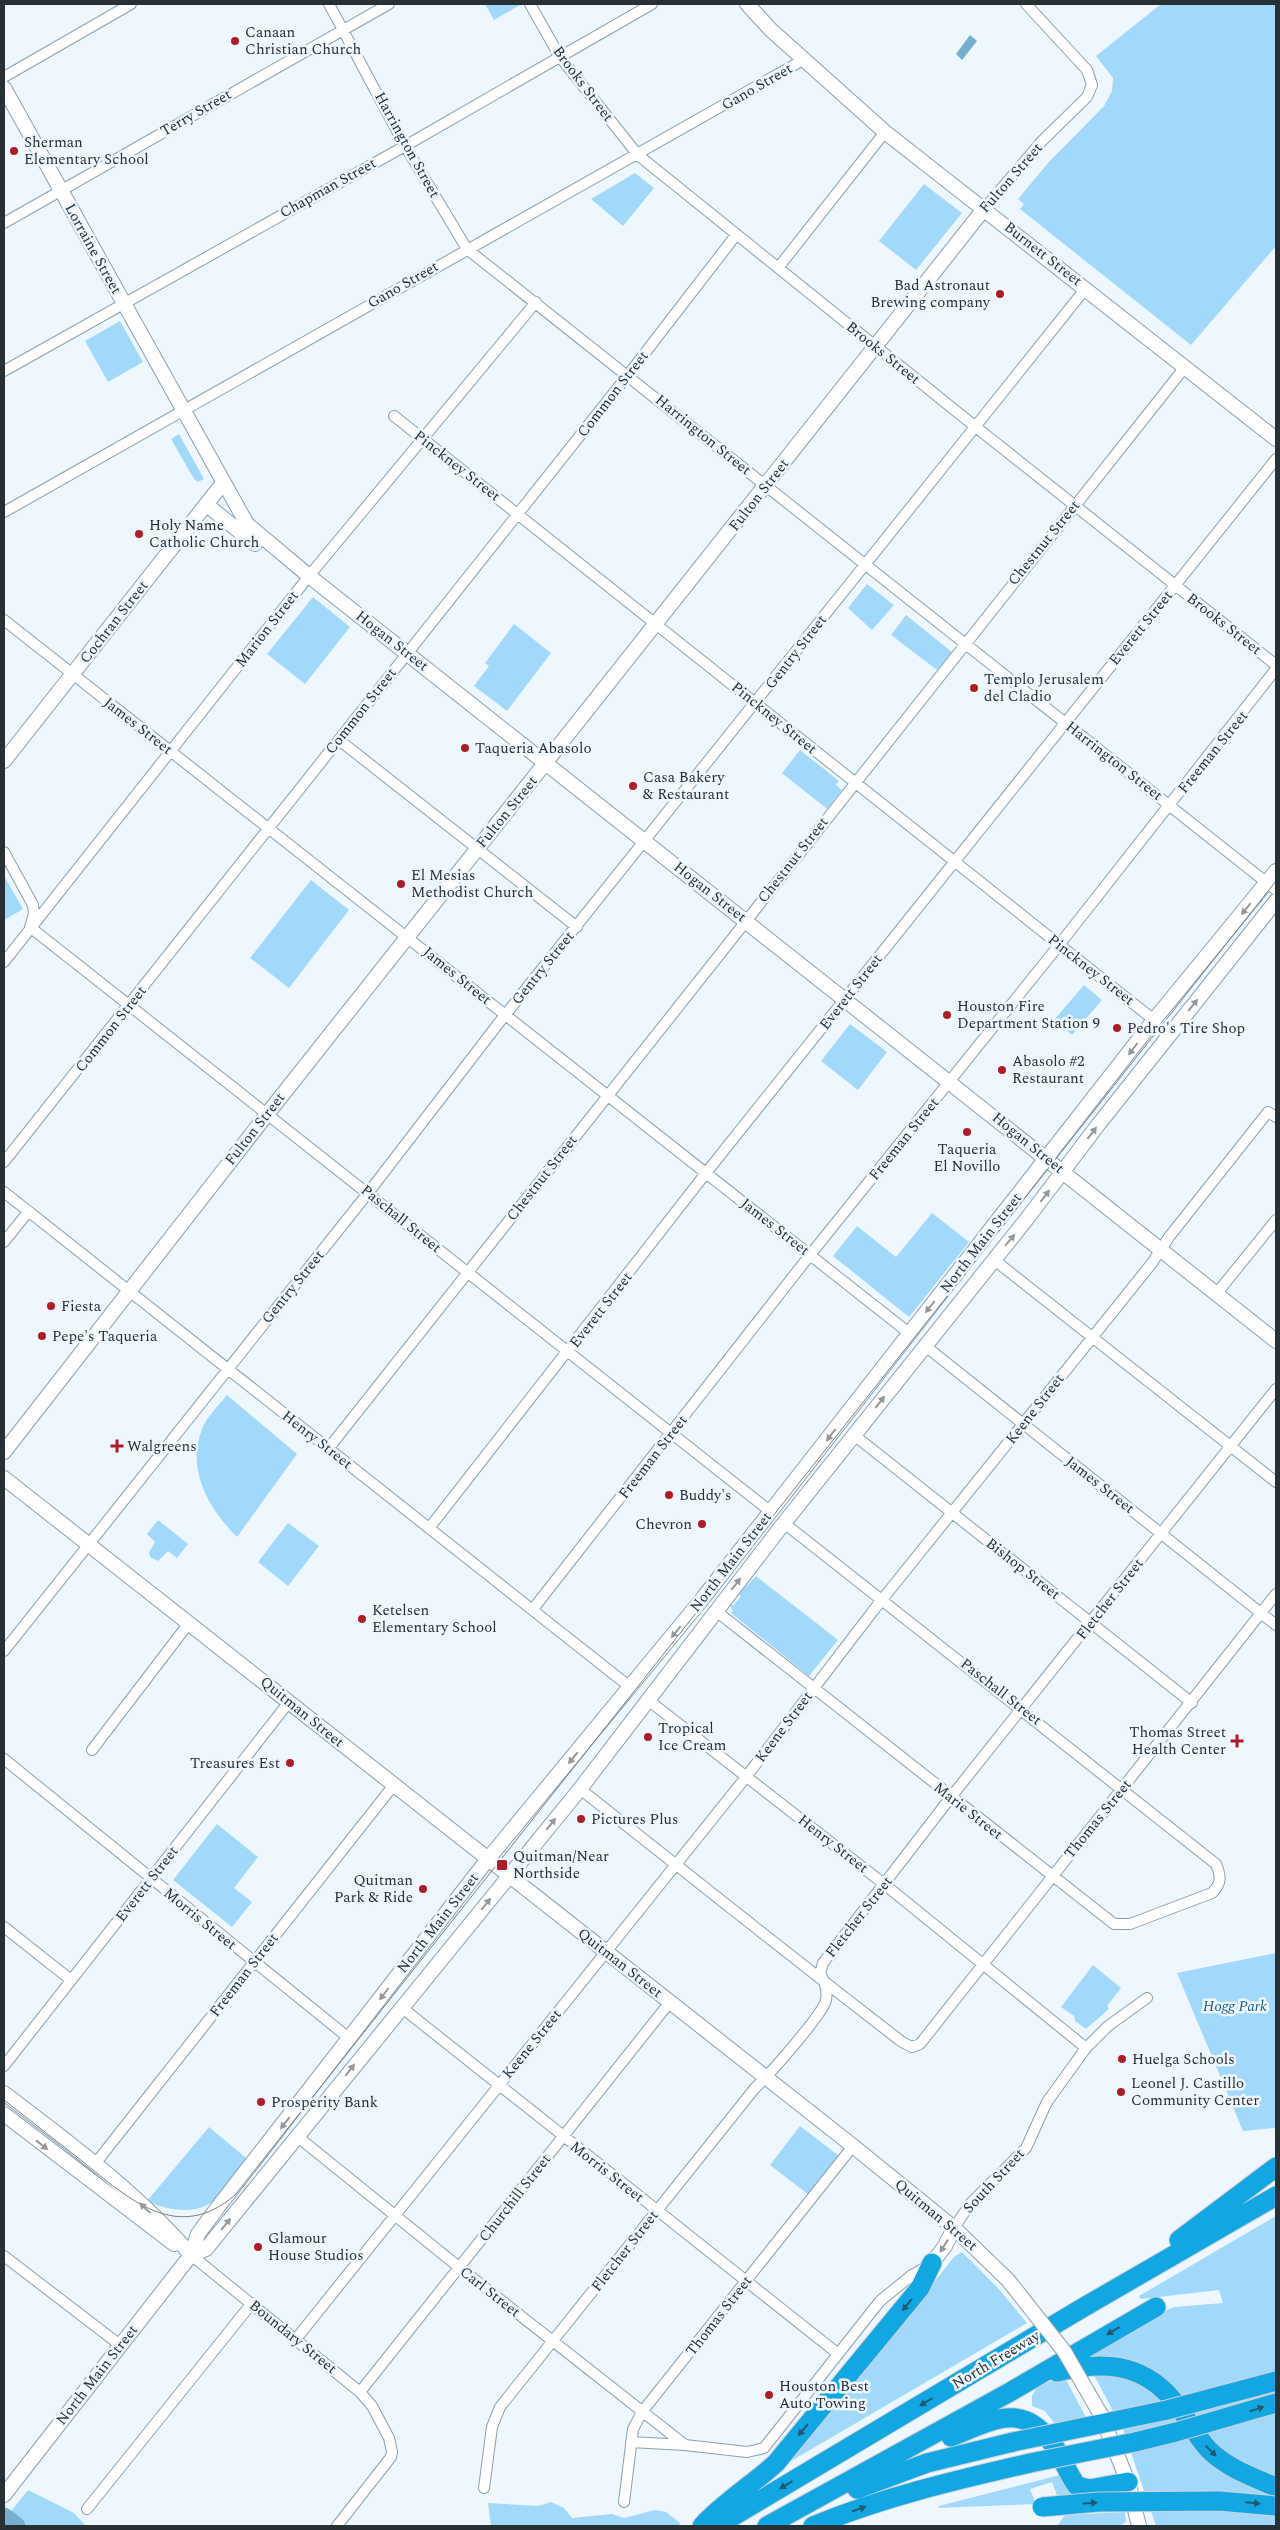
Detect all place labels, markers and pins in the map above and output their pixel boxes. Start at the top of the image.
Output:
place label: Canaan Christian Church [245,21,362,61]
marker: Canaan Christian Church [229,35,241,47]
place label: Sherman Elementary School [24,131,149,171]
marker: Sherman Elementary School [8,145,20,157]
place label: Bad Astronaut Brewing company [870,274,991,314]
marker: Bad Astronaut Brewing company [994,288,1006,300]
place label: Holy Name Catholic Church [149,514,260,554]
marker: Holy Name Catholic Church [133,528,145,540]
place label: Templo Jerusalem del Cladio [984,668,1104,708]
marker: Templo Jerusalem del Cladio [968,682,980,694]
place label: Taqueria Abasolo [475,737,591,760]
marker: Taqueria Abasolo [459,742,471,754]
place label: Casa Bakery & Restaurant [643,766,729,806]
marker: Casa Bakery & Restaurant [627,780,639,792]
place label: El Mesias Methodist Church [411,864,534,904]
marker: El Mesias Methodist Church [395,878,407,890]
place label: Houston Fire Department Station 9 [957,995,1100,1035]
marker: Houston Fire Department Station 9 [941,1009,953,1021]
place label: Pedro's Tire Shop [1127,1017,1245,1040]
marker: Pedro's Tire Shop [1111,1022,1123,1034]
place label: Abasolo #2 Restaurant [1012,1050,1085,1090]
marker: Abasolo #2 Restaurant [996,1064,1008,1076]
marker: Taqueria El Novillo [961,1126,973,1138]
place label: Taqueria El Novillo [934,1138,1000,1178]
place label: Fiesta [61,1295,102,1318]
marker: Fiesta [45,1300,57,1312]
place label: Pepe's Taqueria [52,1325,158,1348]
marker: Pepe's Taqueria [36,1330,48,1342]
place label: Walgreens [127,1435,197,1458]
marker: Walgreens [111,1440,123,1452]
place label: Buddy's [679,1484,732,1507]
marker: Buddy's [663,1489,675,1501]
place label: Chevron [635,1513,692,1536]
marker: Chevron [696,1518,708,1530]
place label: Ketelsen Elementary School [372,1599,497,1639]
marker: Ketelsen Elementary School [356,1613,368,1625]
place label: Tropical Ice Cream [658,1717,727,1757]
place label: Thomas Street Health Center [1129,1721,1226,1761]
marker: Tropical Ice Cream [642,1731,654,1743]
marker: Thomas Street Health Center [1230,1734,1244,1748]
place label: Treasures Est [190,1752,280,1775]
marker: Treasures Est [284,1757,296,1769]
place label: Pictures Plus [591,1808,679,1831]
marker: Pictures Plus [575,1813,587,1825]
place label: Quitman/Near Northside [513,1845,609,1885]
marker: Quitman/Near Northside [495,1858,509,1872]
place label: Quitman Park & Ride [334,1869,413,1909]
marker: Quitman Park & Ride [417,1883,429,1895]
place label: Huelga Schools [1132,2048,1235,2071]
marker: Huelga Schools [1116,2053,1128,2065]
place label: Leonel J. Castillo Community Center [1131,2072,1259,2112]
marker: Leonel J. Castillo Community Center [1115,2086,1127,2098]
place label: Prosperity Bank [271,2091,378,2114]
marker: Prosperity Bank [255,2096,267,2108]
place label: Glamour House Studios [268,2227,364,2267]
marker: Glamour House Studios [252,2241,264,2253]
place label: Houston Best Auto Towing [779,2375,869,2415]
marker: Houston Best Auto Towing [763,2389,775,2401]

